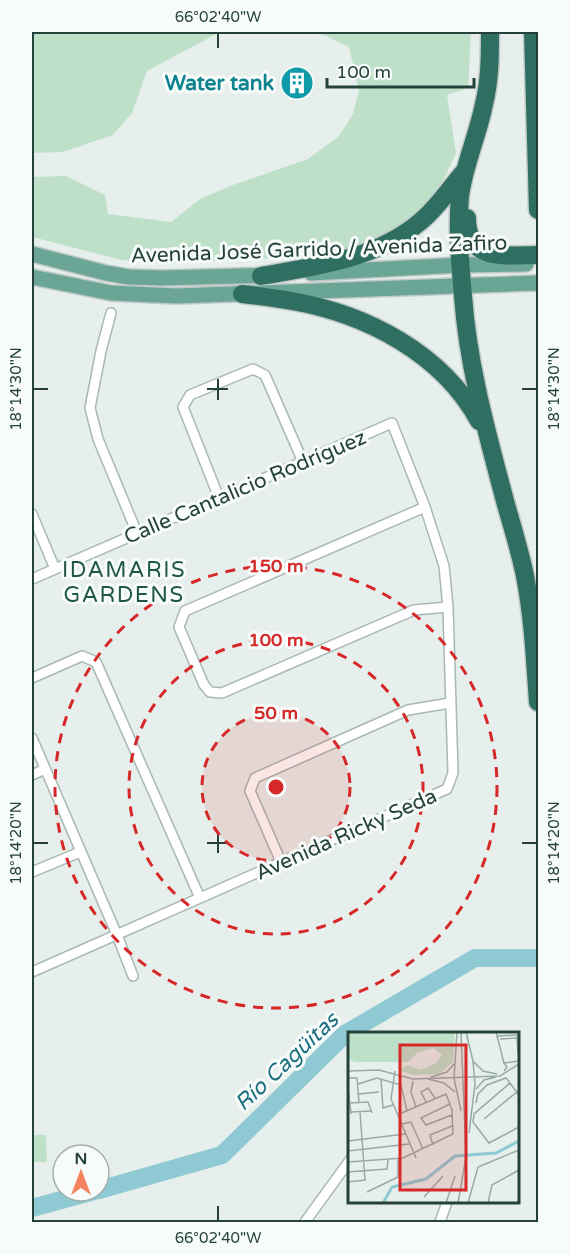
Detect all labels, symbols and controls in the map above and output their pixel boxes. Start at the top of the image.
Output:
text: 66°02'40"W [175,8,261,26]
scale bar [327,51,474,89]
text: 100 m [336,61,391,83]
building icon: Water tank [279,65,315,101]
place label: Water tank [165,71,275,96]
street label: Avenida José Garrido / Avenida Zafiro [130,230,508,269]
text: 18°14'30"N [7,347,25,431]
text: 18°14'30"N [545,347,563,431]
street label: Calle Cantalicio Rodríguez [120,425,370,550]
text: 150 m [248,555,304,577]
district label: IDAMARIS GARDENS [62,557,186,608]
text: 100 m [248,629,304,651]
text: 50 m [254,702,298,724]
centre of rings [266,777,286,797]
street label: Avenida Ricky Seda [252,783,441,886]
text: 18°14'20"N [7,801,25,885]
text: 18°14'20"N [545,801,563,885]
water label: Río Cagüitas [230,1006,345,1116]
inset map [348,1032,519,1203]
north arrow [51,1143,111,1203]
text: N [75,1149,87,1169]
text: 66°02'40"W [175,1229,261,1247]

